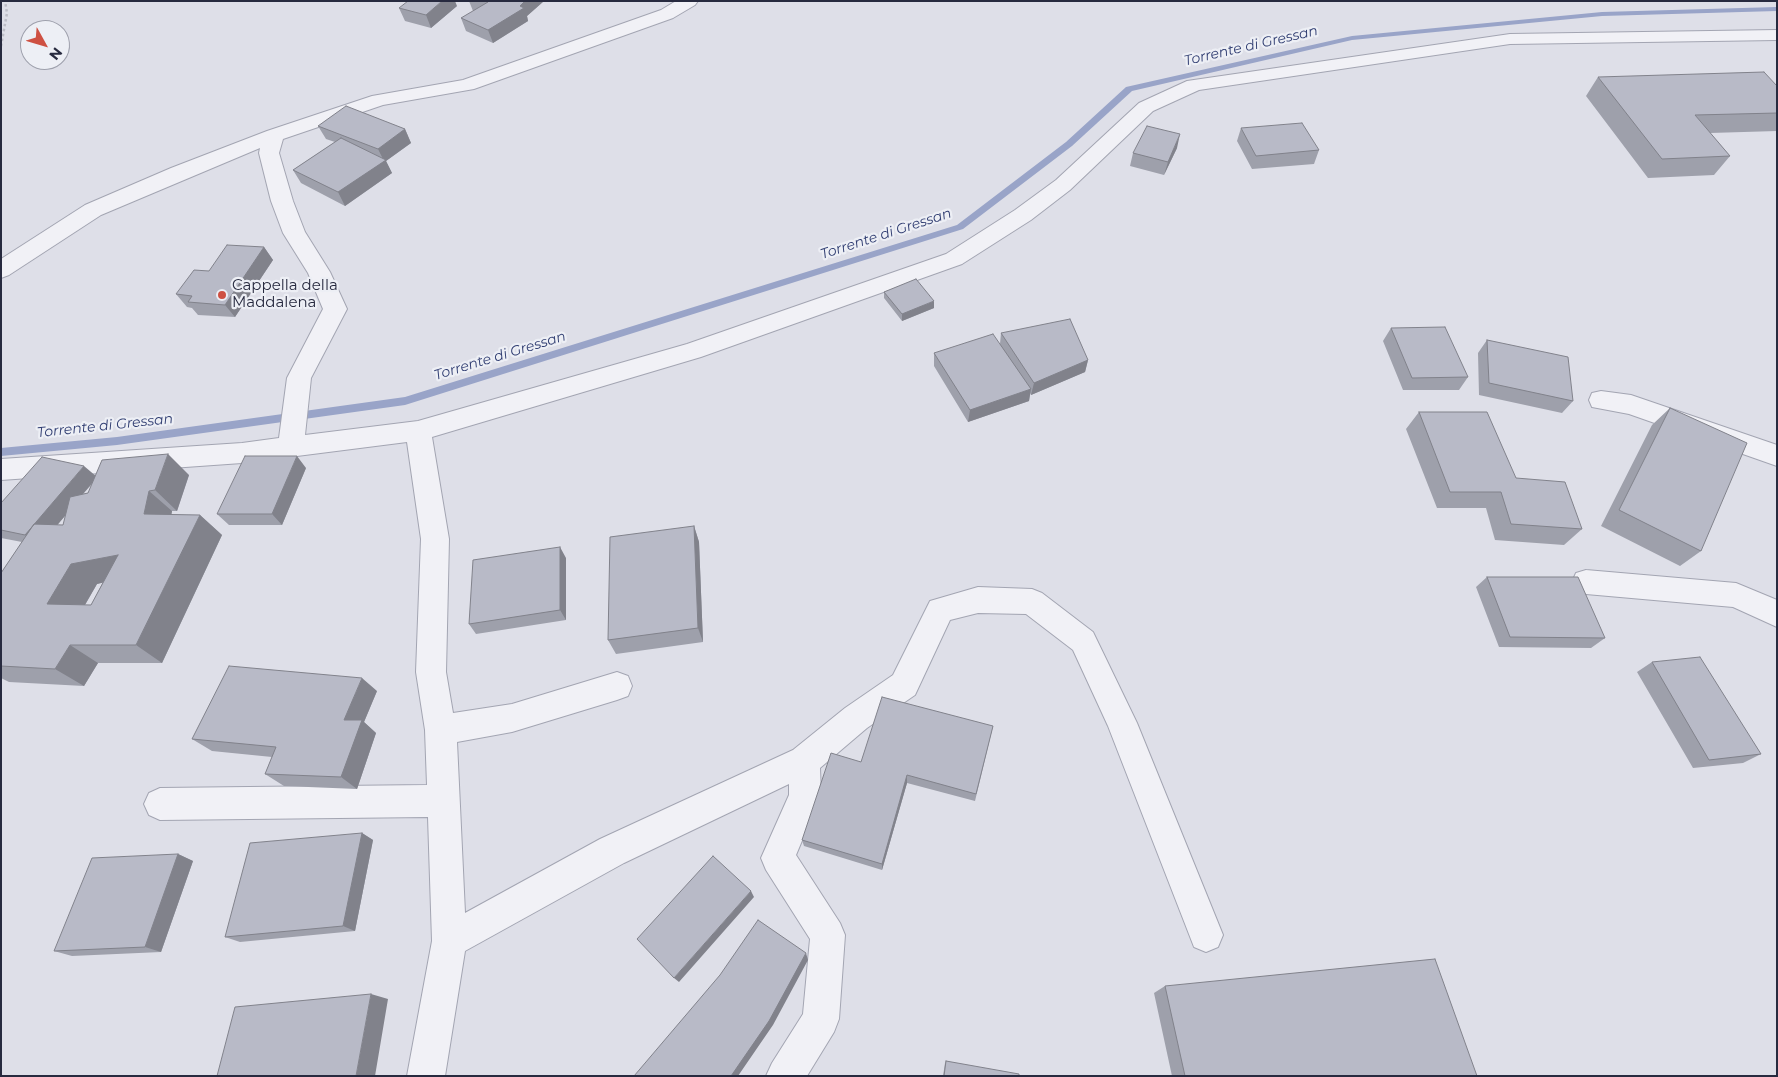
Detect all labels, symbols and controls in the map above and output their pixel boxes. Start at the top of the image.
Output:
north arrow [20,20,70,70]
water label: Torrente di Gressan [1183,22,1319,70]
text: N [45,44,66,64]
water label: Torrente di Gressan [818,205,954,263]
place label: Cappella della Maddalena [232,277,338,312]
marker: Cappella della Maddalena [216,289,228,301]
water label: Torrente di Gressan [432,328,568,384]
water label: Torrente di Gressan [36,411,174,441]

